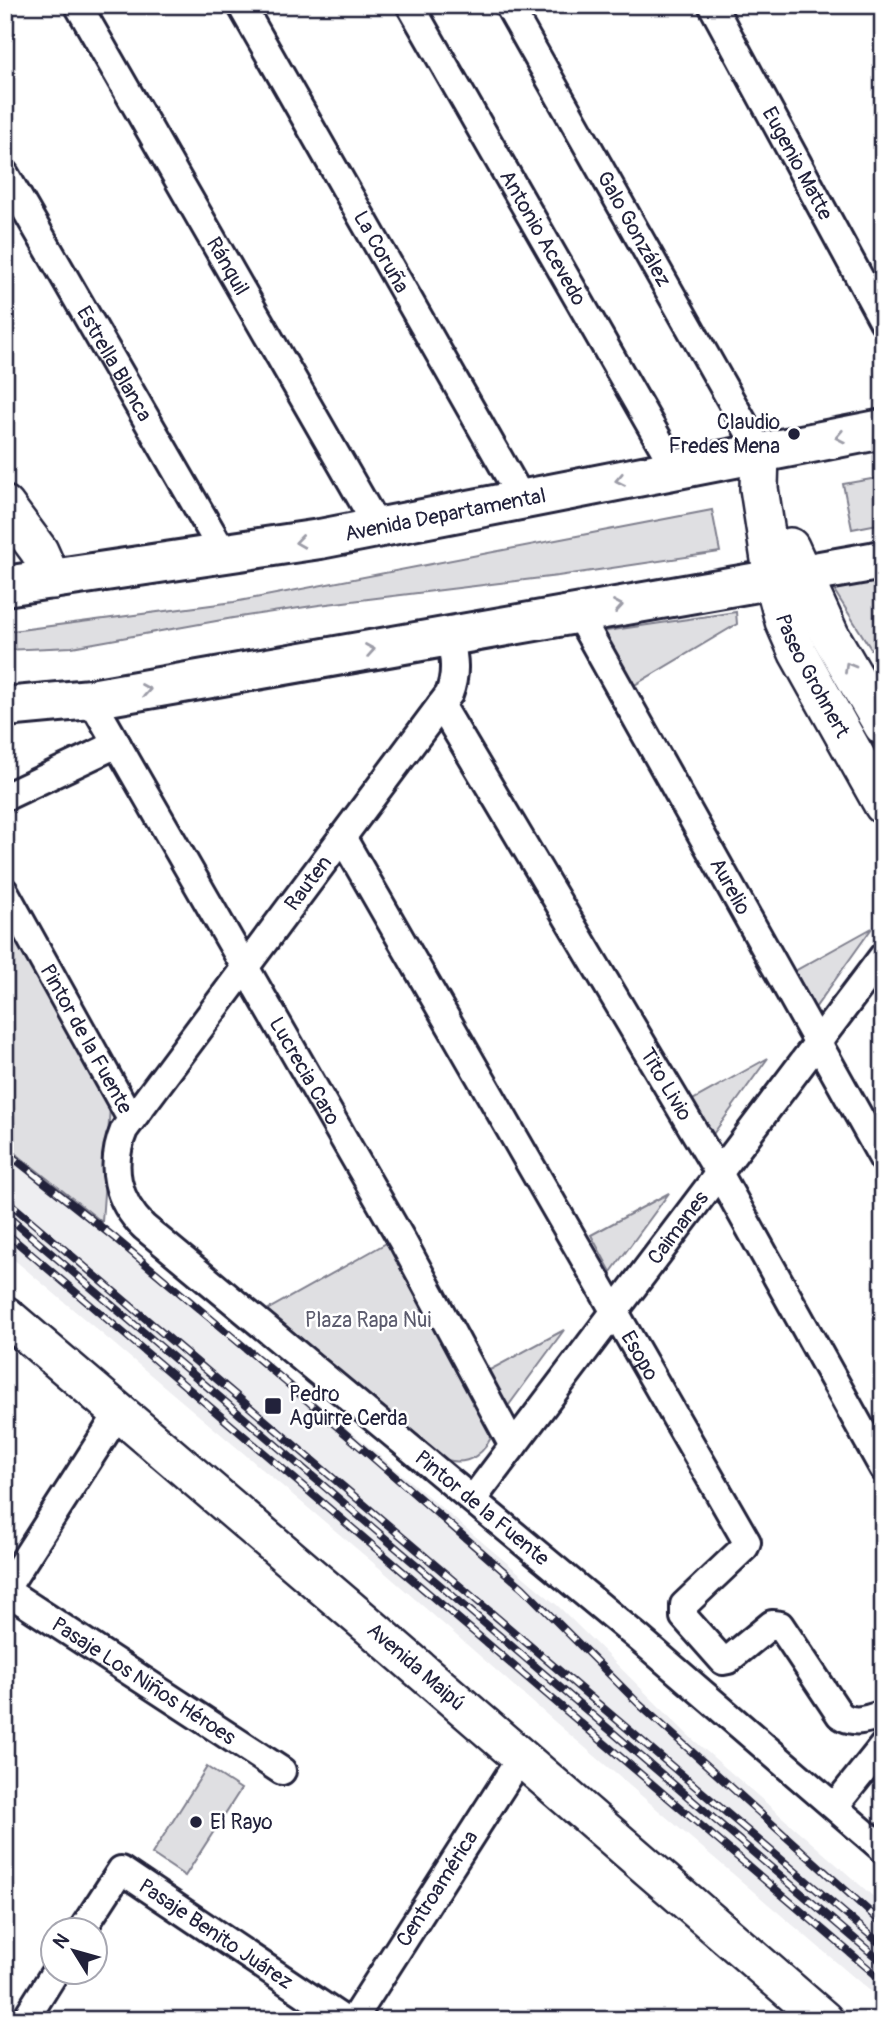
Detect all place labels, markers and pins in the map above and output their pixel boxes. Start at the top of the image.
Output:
place label: Claudio Fredes Mena [668,409,780,460]
marker: Claudio Fredes Mena [786,426,802,442]
place label: Pedro Aguirre Cerda [289,1381,407,1432]
marker: Pedro Aguirre Cerda [263,1396,283,1416]
place label: El Rayo [210,1809,273,1836]
marker: El Rayo [188,1814,204,1830]

